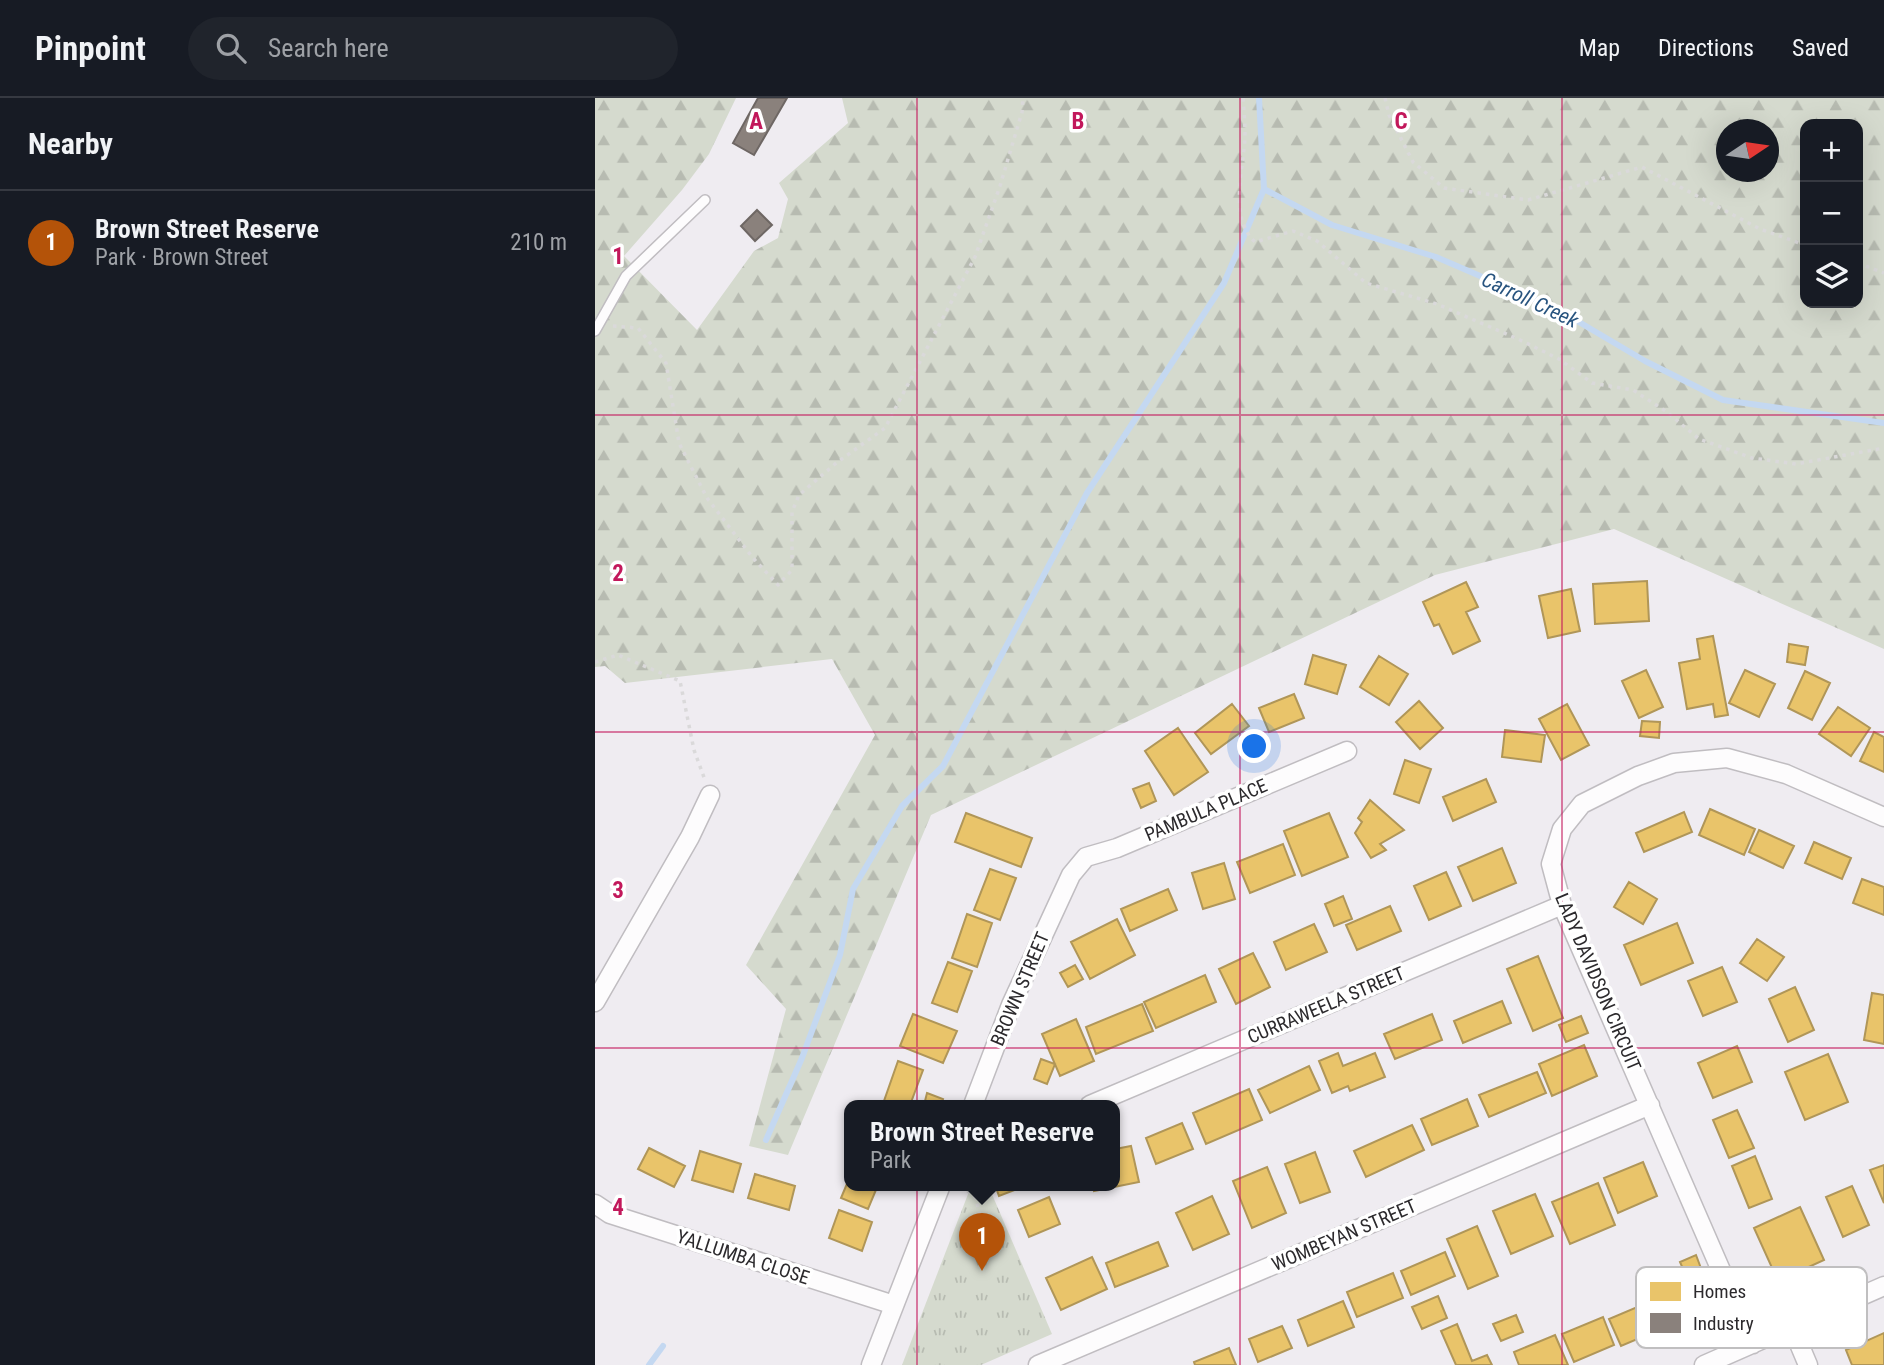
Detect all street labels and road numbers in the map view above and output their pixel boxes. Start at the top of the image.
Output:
street label: PAMBULA PLACE [1141,774,1271,846]
street label: LADY DAVIDSON CIRCUIT [1550,890,1646,1074]
street label: BROWN STREET [986,929,1054,1049]
street label: CURRAWEELA STREET [1244,961,1408,1049]
street label: WOMBEYAN STREET [1268,1194,1420,1276]
street label: YALLUMBA CLOSE [674,1225,812,1289]

